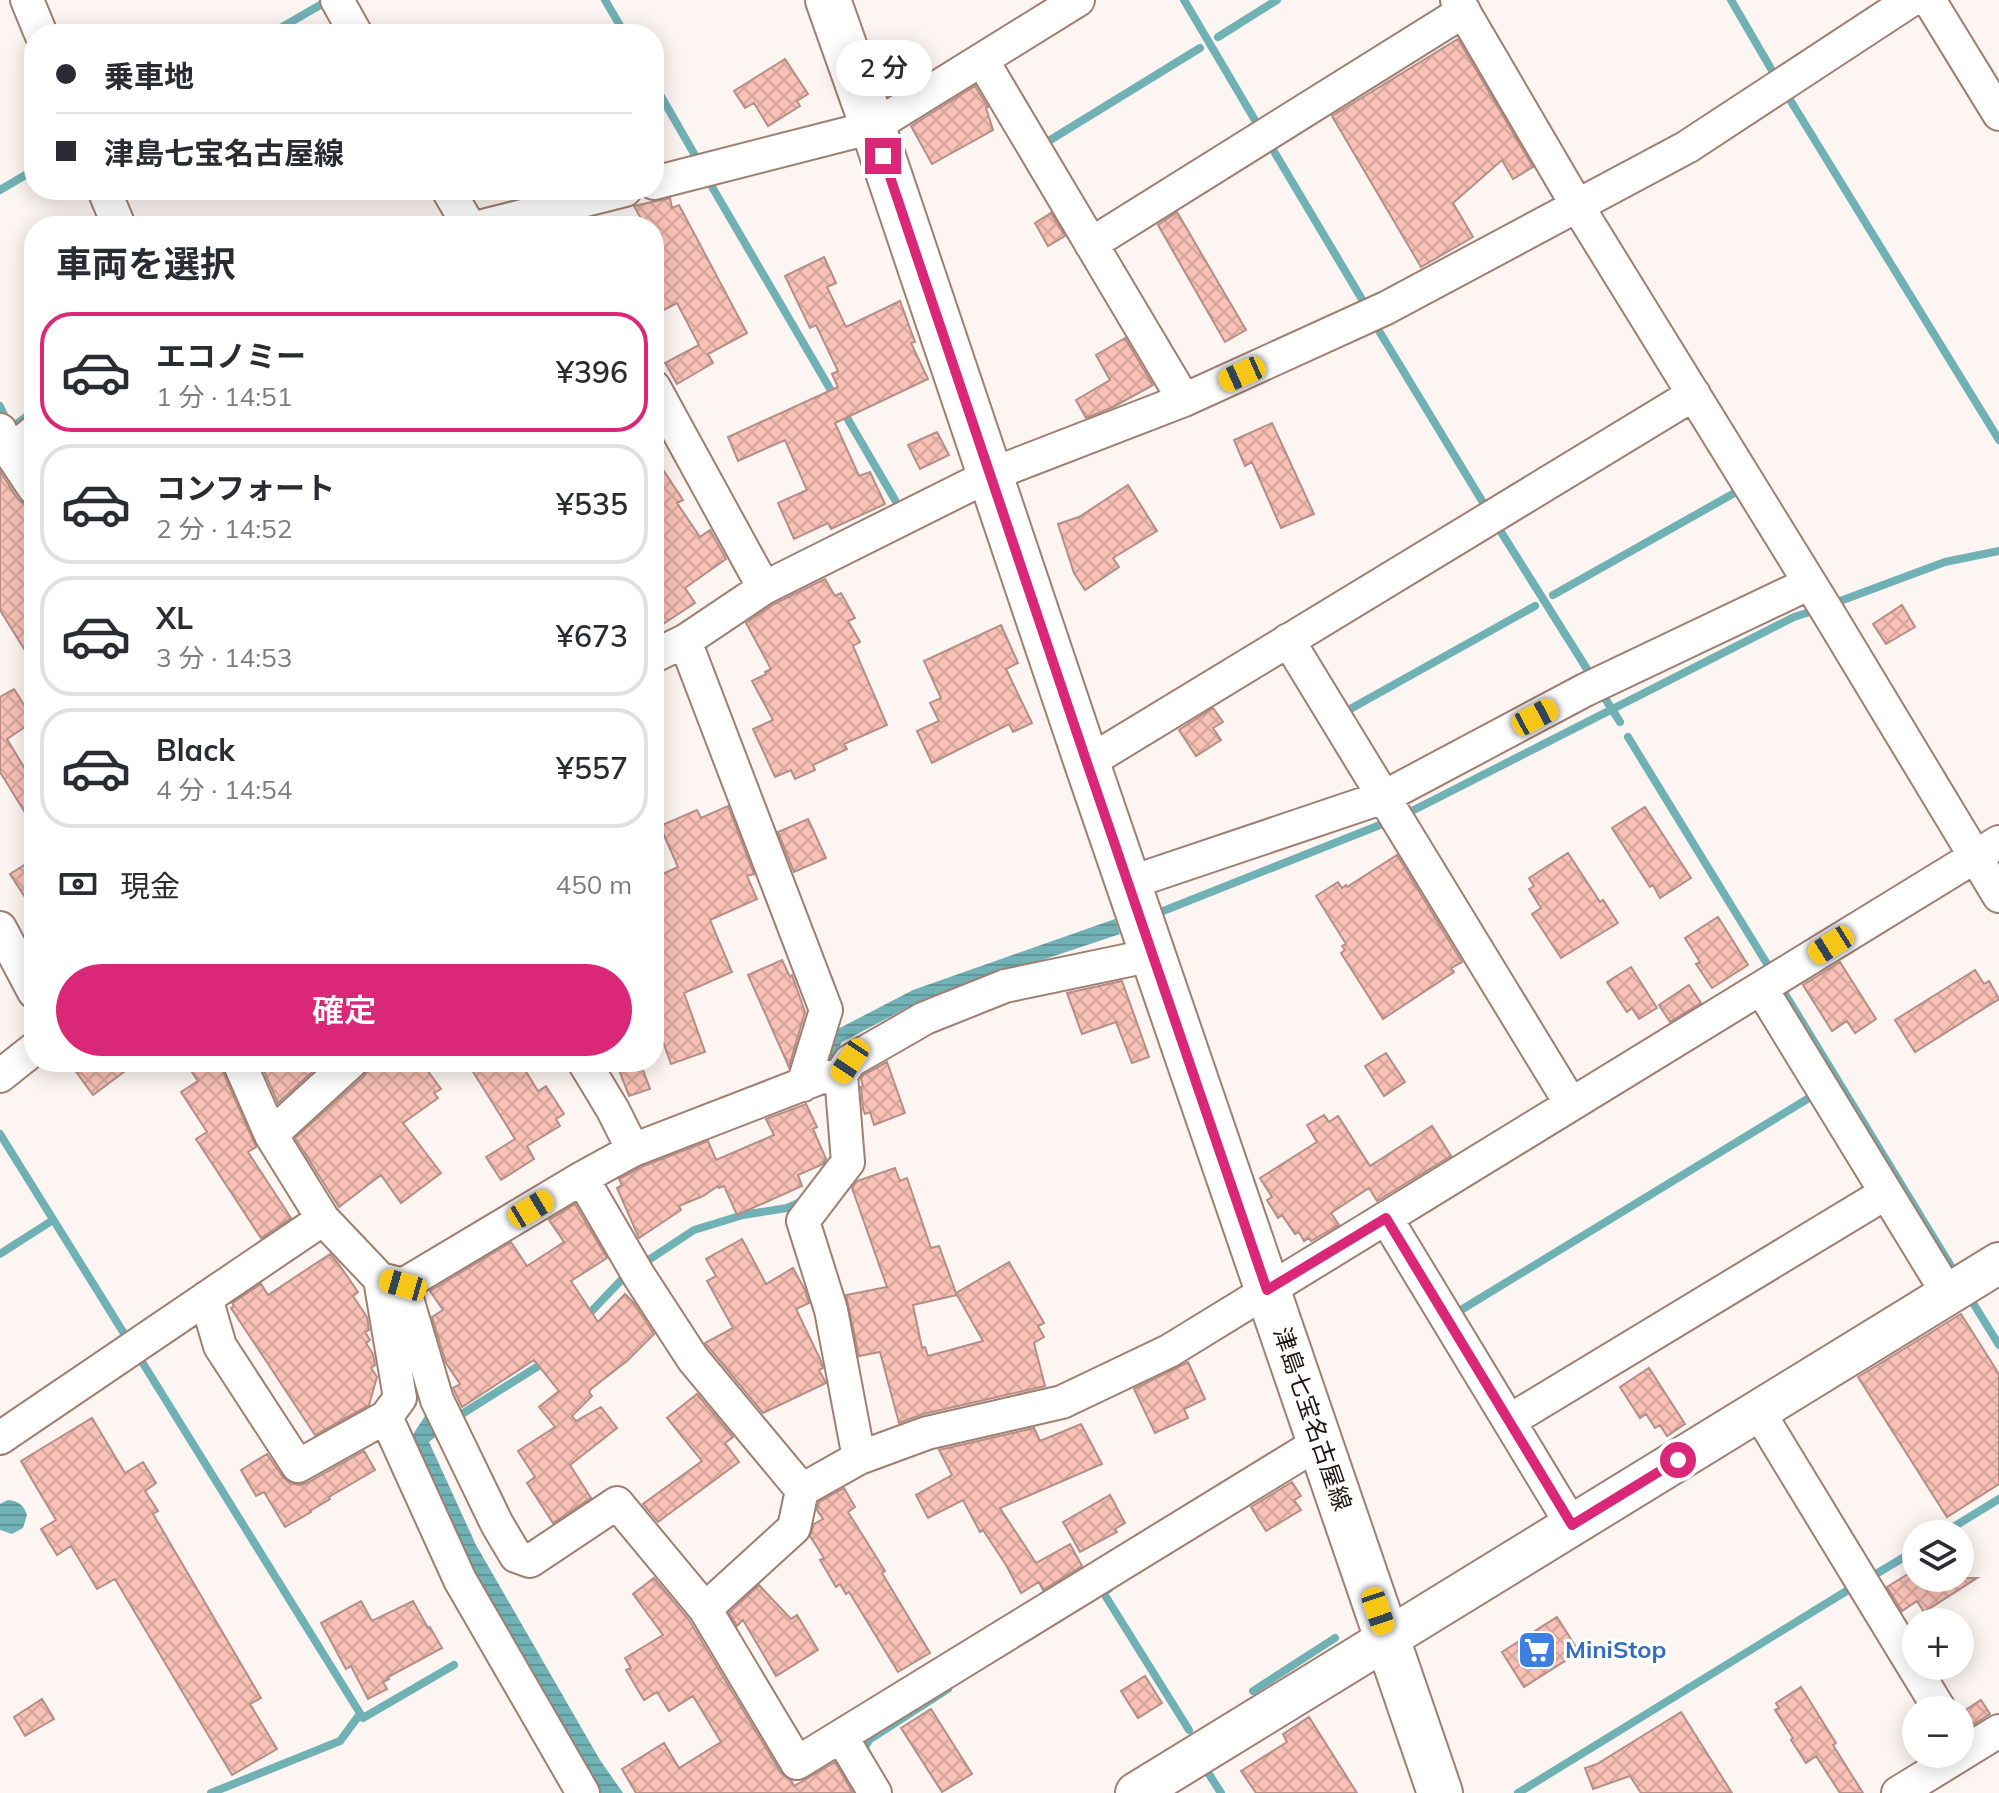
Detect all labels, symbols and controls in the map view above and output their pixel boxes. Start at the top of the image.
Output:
callout: 2 分 [835,40,931,96]
text: 2 分 [860,51,908,84]
text: 乗車地 [104,57,194,95]
text: 津島七宝名古屋線 [104,134,344,172]
route end [865,138,901,174]
text: 車両を選択 [56,241,236,286]
icon: car [60,336,132,408]
text: エコノミー [156,337,306,375]
text: ¥396 [556,353,628,391]
car [1215,353,1269,395]
text: 1 分 · 14:51 [156,380,292,413]
icon: car [60,468,132,540]
text: コンフォート [156,469,335,507]
text: ¥535 [556,485,628,523]
text: 2 分 · 14:52 [156,512,292,545]
text: XL [156,599,193,637]
icon: car [60,600,132,672]
text: ¥673 [556,617,628,655]
text: 3 分 · 14:53 [156,641,292,674]
car [1508,695,1562,739]
text: Black [156,731,235,769]
icon: car [60,732,132,804]
text: ¥557 [556,749,628,787]
text: 4 分 · 14:54 [156,773,292,806]
icon: cash [56,862,100,906]
text: 現金 [120,867,180,905]
text: 450 m [556,868,632,901]
car [1804,922,1858,968]
button: 確定 [56,964,632,1056]
car [827,1034,873,1088]
car [504,1186,558,1232]
car [377,1267,429,1303]
street label: 津島七宝名古屋線 [1268,1323,1358,1514]
route start [1660,1442,1696,1478]
map controls [1902,1520,1974,1768]
button: layers [1902,1520,1974,1592]
car [1359,1584,1397,1638]
button: + [1902,1608,1974,1680]
supermarket icon: MiniStop [1516,1629,1558,1671]
place label: MiniStop [1565,1634,1666,1664]
button: − [1902,1696,1974,1768]

